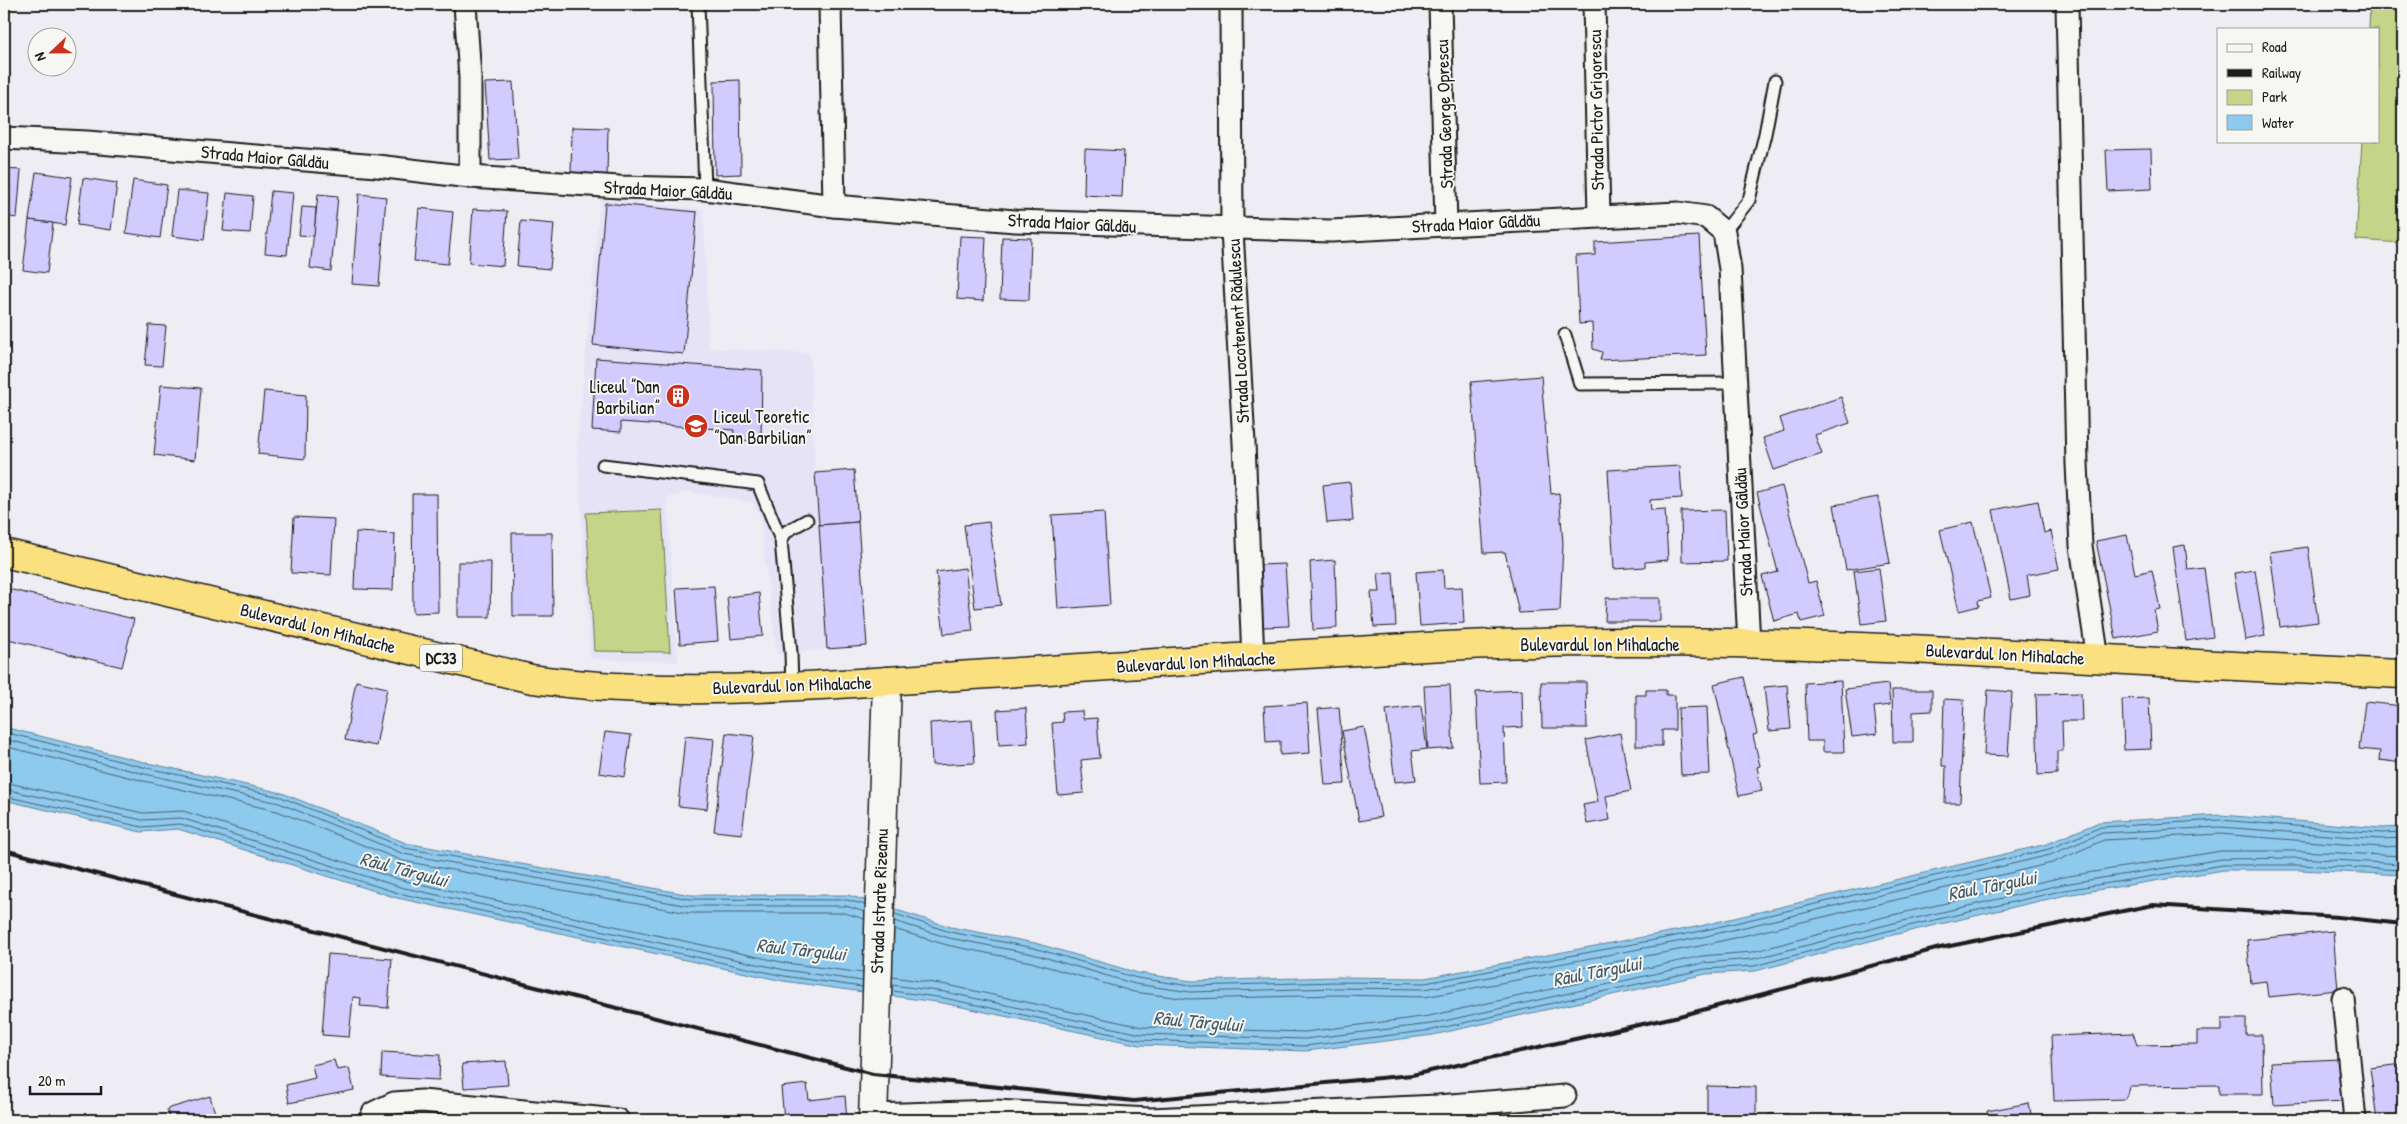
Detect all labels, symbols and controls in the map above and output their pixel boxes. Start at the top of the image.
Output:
north arrow [28,28,78,78]
legend [2217,28,2380,142]
street label: Strada Pictor Grigorescu [1582,29,1610,191]
text: Road [2262,36,2287,57]
street label: Strada George Oprescu [1429,39,1459,189]
text: N [29,50,50,64]
text: Railway [2262,62,2301,83]
text: Park [2262,86,2287,107]
text: Water [2262,112,2294,133]
street label: Strada Maior Gâldău [200,139,330,175]
street label: Strada Maior Gâldău [603,174,733,206]
street label: Strada Maior Gâldău [1007,207,1137,239]
street label: Strada Maior Gâldău [1411,207,1541,239]
street label: Strada Locotenent Rădulescu [1221,238,1255,424]
place label: Liceul ”Dan Barbilian” [590,374,660,420]
building icon: Liceul ”Dan Barbilian” [665,383,691,409]
place label: Liceul Teoretic ”Dan Barbilian” [714,404,811,450]
school or university icon: Liceul Teoretic ”Dan Barbilian” [683,413,709,439]
street label: Strada Maior Gâldău [1727,467,1759,597]
street label: Bulevardul Ion Mihalache [238,597,398,659]
street label: Bulevardul Ion Mihalache [1520,632,1680,657]
street label: Bulevardul Ion Mihalache [1925,637,2085,671]
road number: DC33 [420,644,462,671]
street label: Bulevardul Ion Mihalache [1116,645,1276,679]
street label: Bulevardul Ion Mihalache [712,670,872,700]
street label: Strada Istrate Rizeanu [864,828,894,974]
water label: Râul Târgului [357,845,452,894]
water label: Râul Târgului [1945,863,2040,906]
water label: Râul Târgului [755,931,849,967]
water label: Râul Târgului [1550,949,1645,992]
water label: Râul Târgului [1152,1004,1246,1038]
scale bar [30,1064,101,1096]
text: 20 m [38,1070,65,1091]

